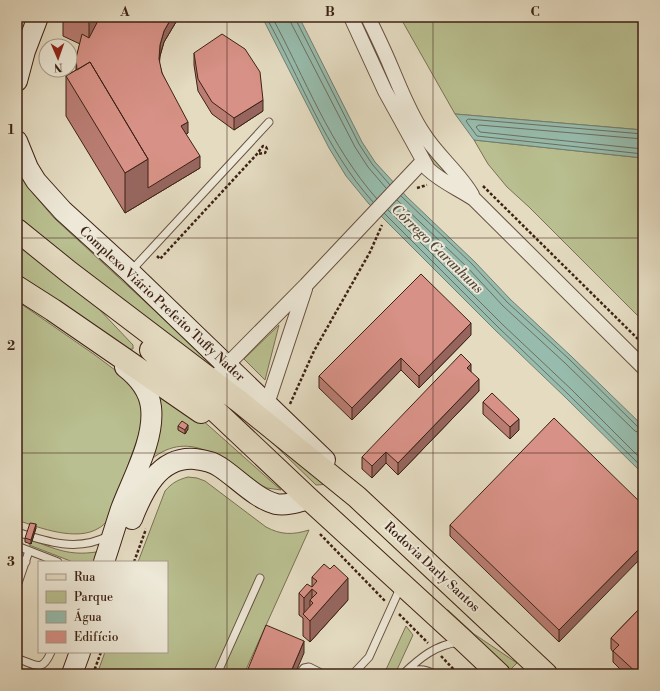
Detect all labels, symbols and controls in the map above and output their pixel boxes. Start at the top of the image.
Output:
text: A [119,4,130,20]
text: B [325,4,335,20]
text: C [530,4,540,20]
north arrow [38,38,78,78]
text: N [53,60,63,74]
text: 1 [8,122,15,138]
water label: Córrego Garanhuns [387,201,487,297]
street label: Complexo Viário Prefeito Tuffy Nader [76,223,248,385]
text: 2 [7,338,15,354]
street label: Rodovia Darly Santos [381,519,483,616]
text: 3 [7,554,15,570]
legend [38,561,168,653]
text: Rua [74,570,96,585]
text: Parque [74,590,113,605]
text: Água [73,608,103,625]
text: Edifício [74,630,119,645]

